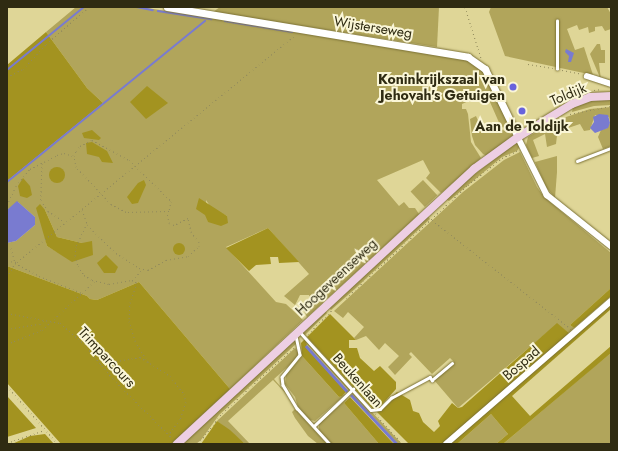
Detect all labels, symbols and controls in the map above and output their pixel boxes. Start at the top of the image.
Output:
street label: Wijsterseweg [333,13,413,41]
place label: Koninkrijkszaal van Jehovah's Getuigen [378,71,505,104]
street label: Toldijk [548,79,588,109]
marker: Koninkrijkszaal van Jehovah's Getuigen [508,82,518,92]
marker: Aan de Toldijk [517,106,527,116]
place label: Aan de Toldijk [475,118,569,134]
street label: Hoogeveenseweg [292,235,380,319]
street label: Trimparcours [75,323,139,391]
street label: Bospad [499,342,543,384]
street label: Beukenlaan [329,350,387,410]

